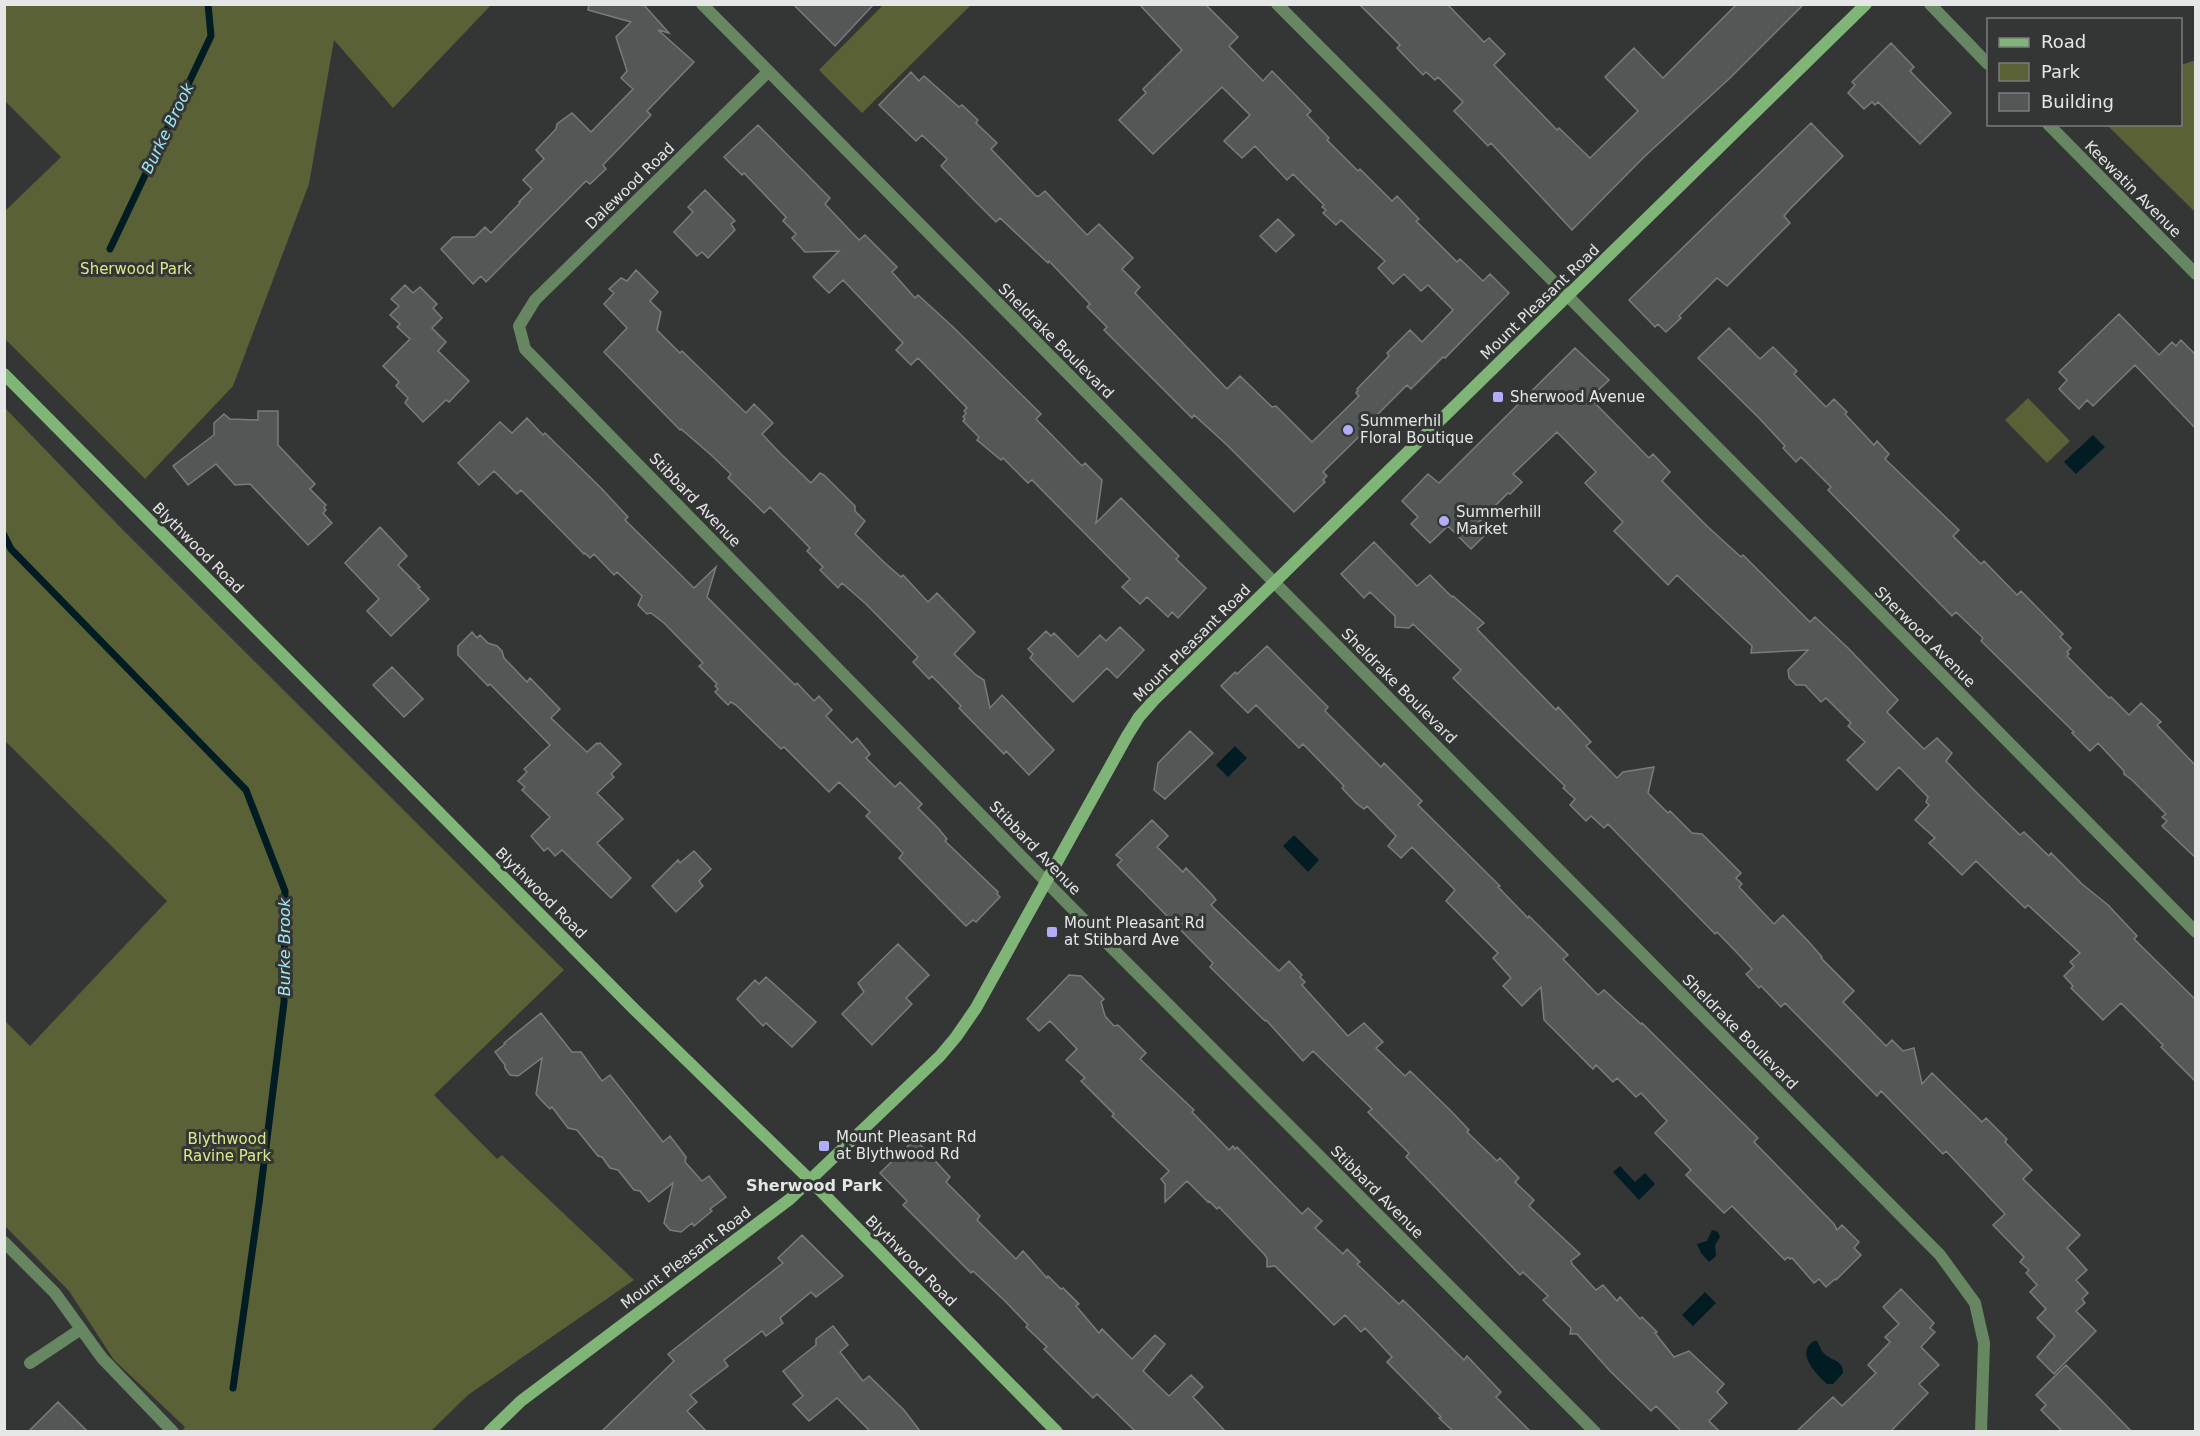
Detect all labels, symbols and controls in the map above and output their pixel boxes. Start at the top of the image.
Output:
legend [1987,18,2182,126]
text: Road [2041,31,2086,52]
text: Park [2041,61,2080,82]
water label: Burke Brook [137,79,198,177]
text: Building [2041,91,2114,112]
street label: Keewatin Avenue [2081,137,2185,241]
street label: Dalewood Road [582,139,678,233]
street label: Mount Pleasant Road [1477,241,1603,363]
park label: Sherwood Park [80,260,192,278]
street label: Sheldrake Boulevard [995,280,1117,402]
place label: Sherwood Avenue [1510,388,1645,406]
marker: Sherwood Avenue [1491,390,1505,404]
place label: Summerhil Floral Boutique [1360,412,1474,447]
marker: Summerhil Floral Boutique [1341,423,1355,437]
street label: Stibbard Avenue [646,449,744,551]
street label: Blythwood Road [149,499,247,597]
place label: Summerhill Market [1456,503,1541,538]
marker: Summerhill Market [1437,514,1451,528]
street label: Mount Pleasant Road [1130,581,1254,705]
street label: Sherwood Avenue [1871,583,1979,691]
street label: Sheldrake Boulevard [1338,625,1460,747]
street label: Stibbard Avenue [986,797,1084,899]
street label: Blythwood Road [492,844,590,942]
water label: Burke Brook [275,897,294,996]
place label: Mount Pleasant Rd at Stibbard Ave [1064,914,1205,949]
marker: Mount Pleasant Rd at Stibbard Ave [1045,925,1059,939]
street label: Sheldrake Boulevard [1679,971,1801,1093]
place label: Mount Pleasant Rd at Blythwood Rd [836,1128,977,1163]
park label: Blythwood Ravine Park [183,1130,271,1165]
marker: Mount Pleasant Rd at Blythwood Rd [817,1139,831,1153]
street label: Stibbard Avenue [1327,1142,1427,1242]
district label: Sherwood Park [746,1176,882,1195]
street label: Mount Pleasant Road [617,1203,755,1313]
street label: Blythwood Road [862,1212,960,1310]

